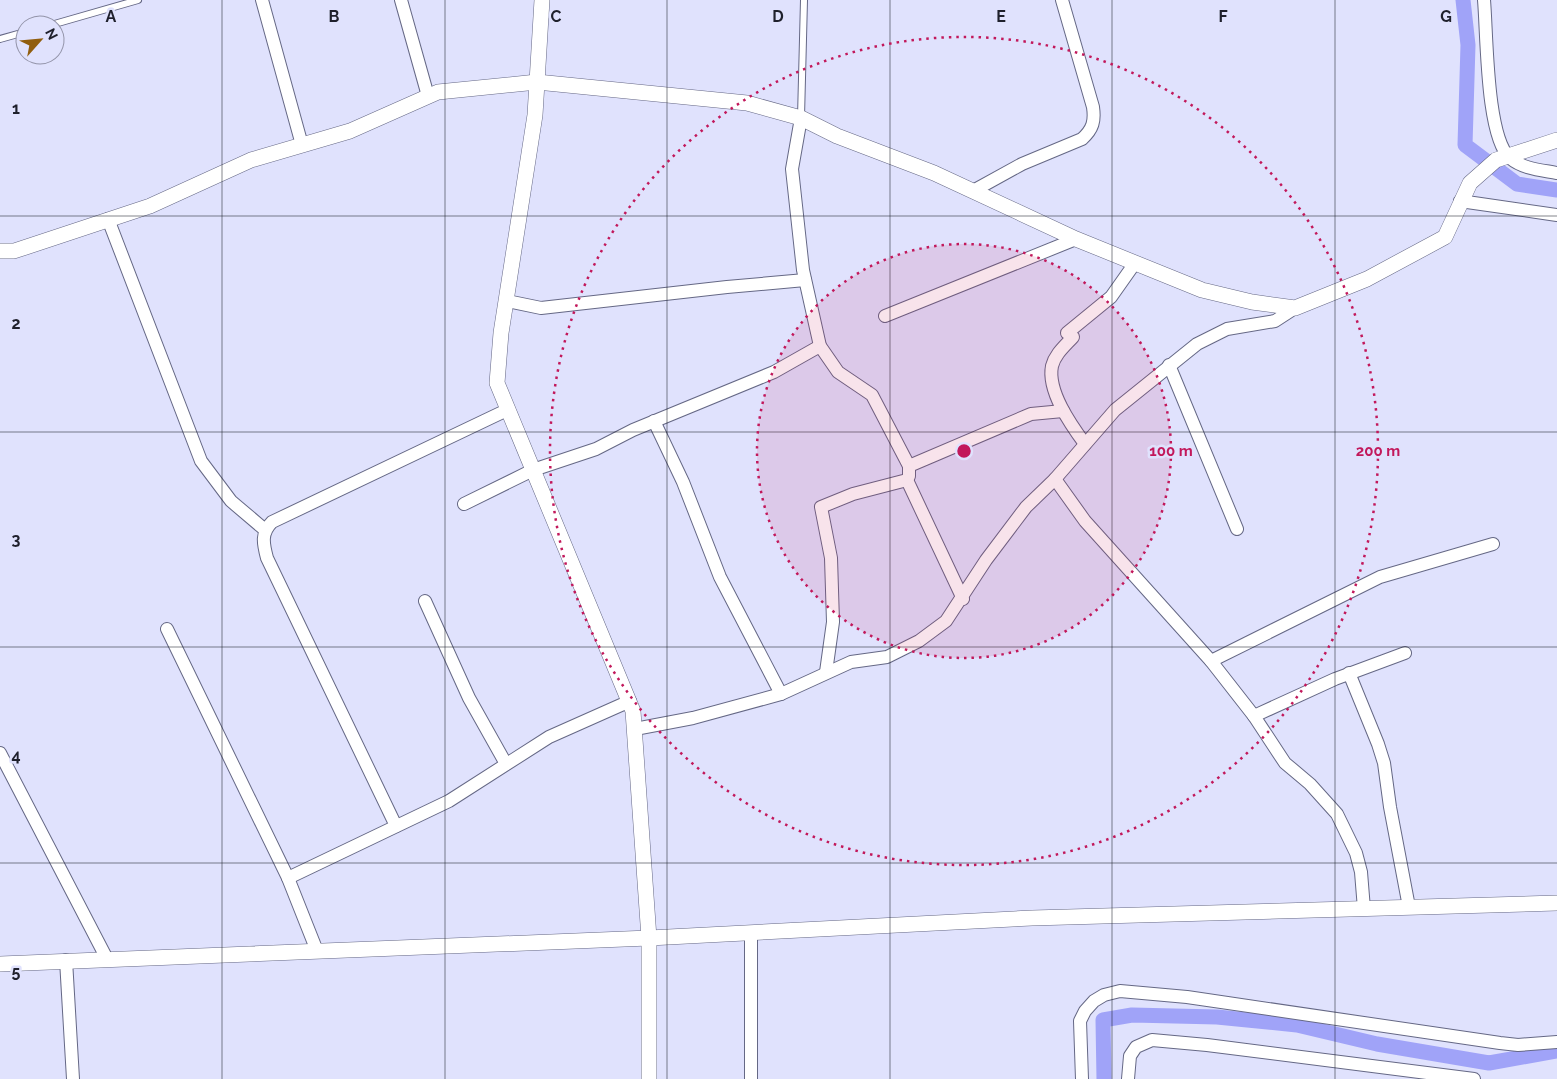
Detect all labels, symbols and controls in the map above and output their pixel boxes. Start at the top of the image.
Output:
text: A [106,7,117,26]
text: B [329,7,340,26]
text: C [551,7,562,26]
text: D [772,7,784,26]
text: E [996,7,1006,26]
text: F [1218,7,1228,26]
text: G [1440,7,1452,26]
north arrow [15,15,65,65]
text: N [42,26,61,42]
text: 1 [12,99,20,118]
text: 2 [11,314,21,333]
centre of rings [955,442,973,460]
text: 100 m [1149,442,1193,460]
text: 200 m [1356,442,1400,460]
text: 3 [12,530,21,549]
text: 4 [11,746,21,765]
text: 5 [12,962,21,981]

